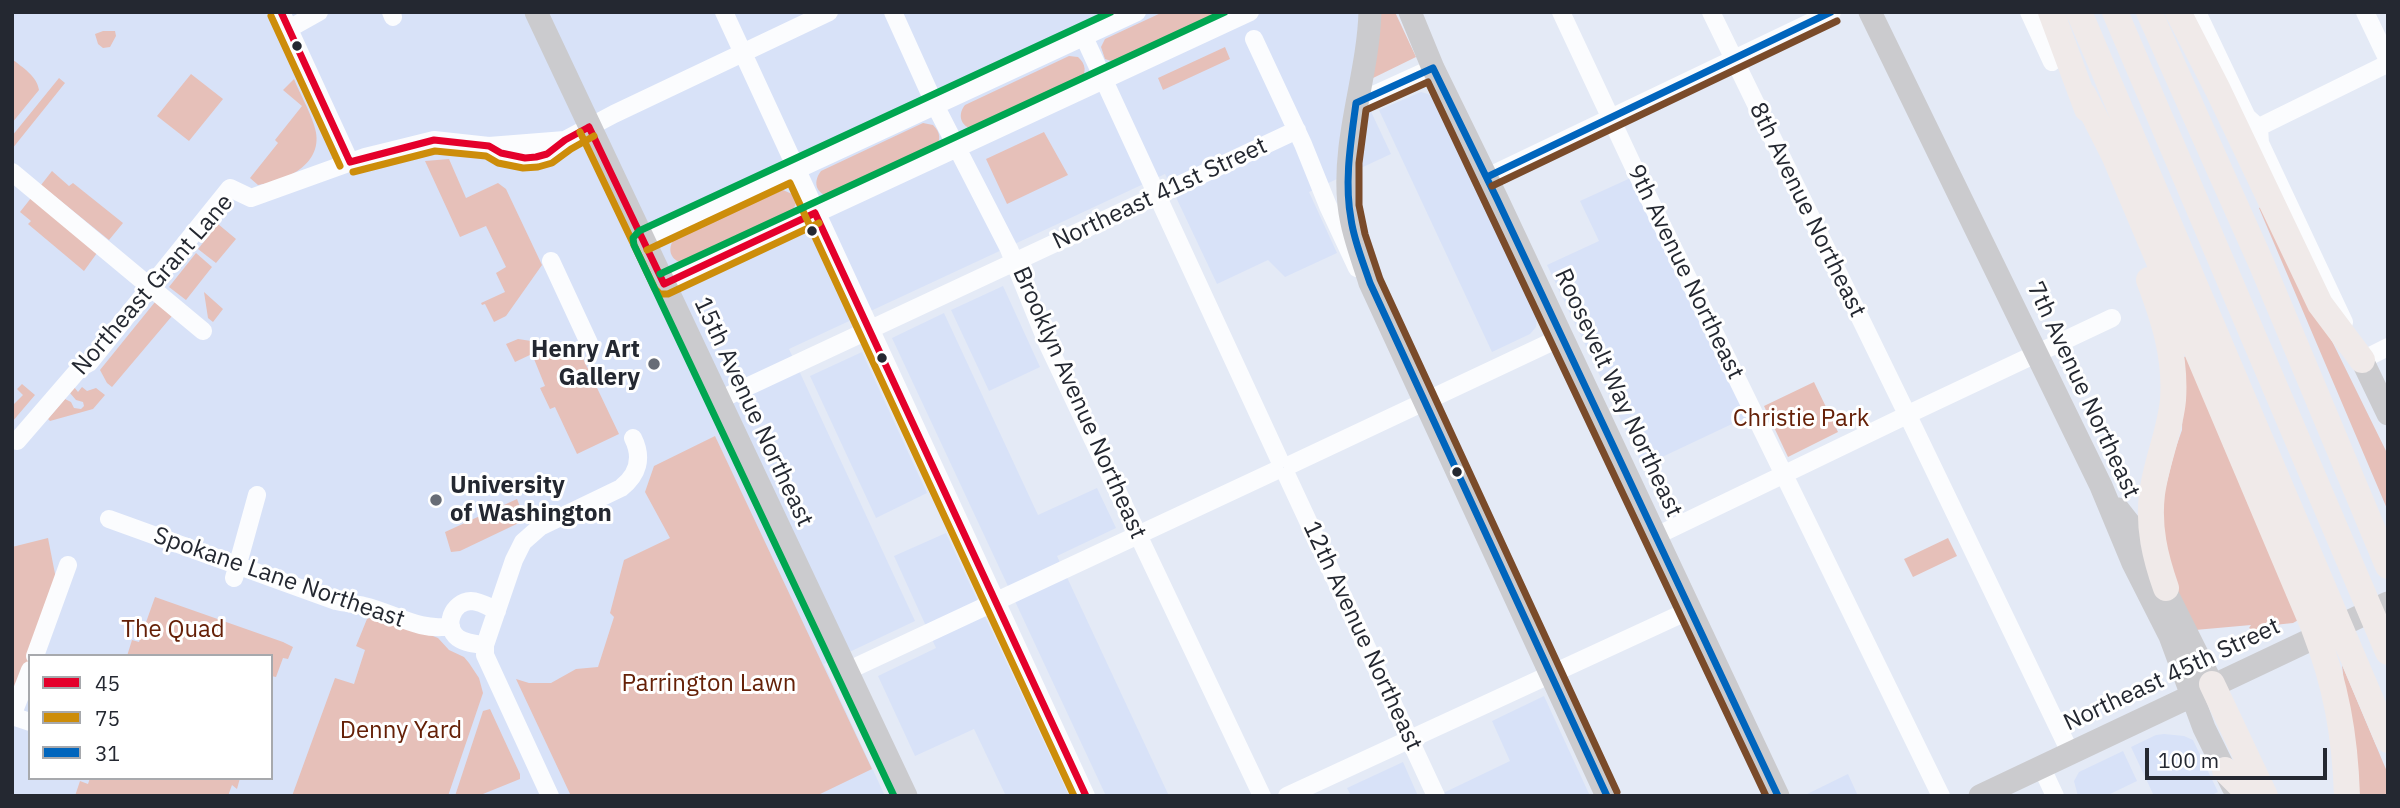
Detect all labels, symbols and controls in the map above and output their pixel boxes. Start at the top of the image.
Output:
unlabelled marker [290,39,304,53]
street label: 8th Avenue Northeast [1742,98,1872,322]
street label: Northeast 41st Street [1048,132,1272,256]
street label: 9th Avenue Northeast [1620,160,1750,384]
street label: Northeast Grant Lane [67,189,239,381]
unlabelled marker [805,224,819,238]
street label: Brooklyn Avenue Northeast [1006,263,1152,543]
street label: Roosevelt Way Northeast [1548,264,1688,522]
street label: 7th Avenue Northeast [2020,277,2146,503]
street label: 15th Avenue Northeast [687,293,819,531]
place label: Henry Art Gallery [531,336,640,392]
unlabelled marker [875,351,889,365]
marker: Henry Art Gallery [646,356,662,372]
park label: Christie Park [1733,405,1869,433]
unlabelled marker [1450,465,1464,479]
place label: University of Washington [450,472,612,528]
marker: University of Washington [428,492,444,508]
street label: 12th Avenue Northeast [1296,517,1428,755]
street label: Spokane Lane Northeast [150,521,408,635]
street label: Northeast 45th Street [2059,612,2285,738]
park label: The Quad [121,616,225,644]
legend [28,654,273,780]
text: 45 [95,669,120,697]
park label: Parrington Lawn [622,670,796,698]
text: 75 [95,704,120,732]
park label: Denny Yard [340,717,462,745]
scale bar [2148,734,2330,778]
text: 31 [95,739,120,767]
text: 100 m [2158,746,2219,774]

